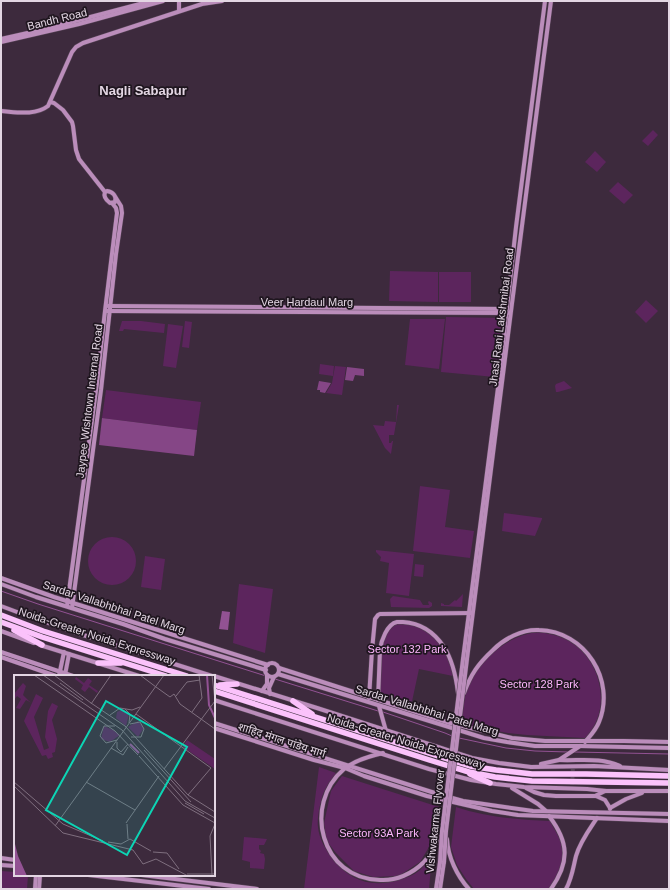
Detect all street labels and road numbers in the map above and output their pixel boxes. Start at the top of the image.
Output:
street label: Bandh Road [26,6,88,32]
street label: Jhasi Rani Lakshmibai Road [487,247,515,387]
street label: Veer Hardaul Marg [261,296,353,308]
street label: Jaypee Wishtown Internal Road [74,323,104,479]
street label: Sardar Vallabhbhai Patel Marg [41,578,187,636]
street label: Noida-Greater Noida Expressway [17,605,177,667]
street label: Sardar Vallabhbhai Patel Marg [354,682,500,738]
street label: Noida-Greater Noida Expressway [326,711,487,771]
street label: शाहिद मंगल पांडेय मार्ग [237,720,328,760]
street label: Vishwakarma Flyover [424,768,446,874]

